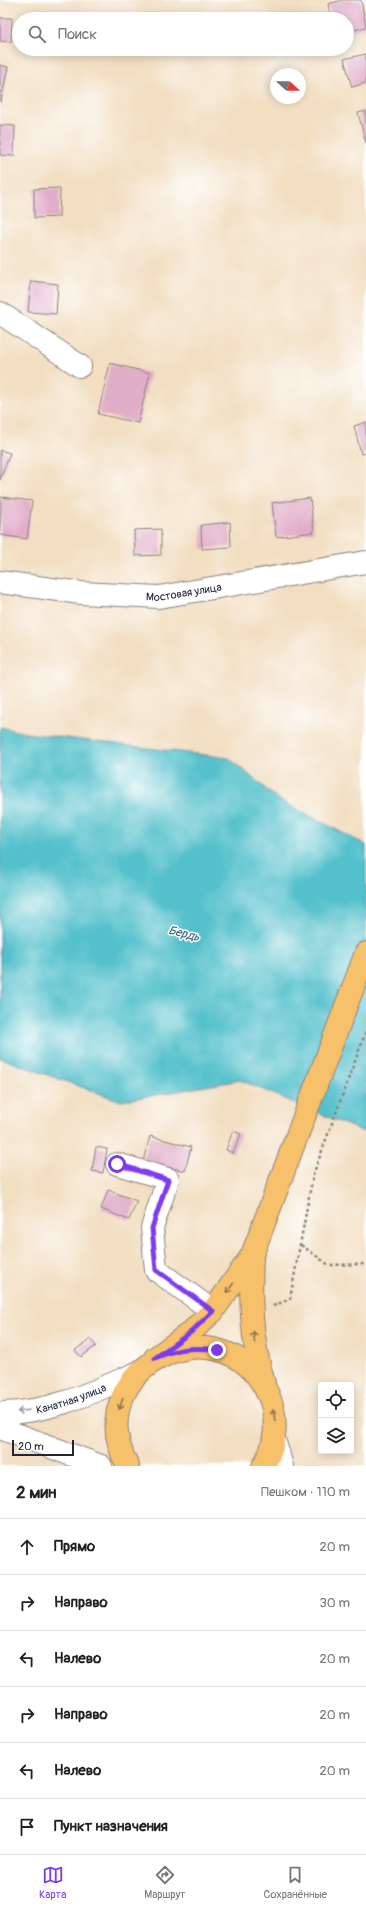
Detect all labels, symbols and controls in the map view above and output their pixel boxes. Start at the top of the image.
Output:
search box [12,12,354,56]
icon: search [26,23,48,45]
text: Поиск [58,25,97,44]
north arrow [270,68,306,104]
street label: Мостовая улица [146,580,222,604]
water label: Бердь [167,923,202,945]
route start [108,1155,126,1173]
one-way arrow [226,1282,235,1293]
one-way arrow [250,1331,257,1344]
route end [208,1341,226,1359]
street label: Канатная улица [35,1381,108,1416]
map controls [318,1382,354,1454]
button: locate [318,1382,354,1418]
one-way arrow [117,1398,124,1411]
one-way arrow [17,1407,30,1415]
one-way arrow [269,1409,277,1422]
button: layers [318,1418,354,1454]
scale bar [12,1438,74,1457]
text: 20 m [18,1440,44,1453]
text: 2 мин [16,1482,56,1503]
text: Пешком · 110 m [261,1484,350,1500]
icon: ahead [16,1536,38,1558]
text: Прямо [54,1537,95,1556]
text: 20 m [319,1539,350,1555]
icon: right [16,1592,38,1614]
text: Направо [54,1593,108,1612]
text: 30 m [320,1595,350,1611]
icon: left [16,1648,38,1670]
text: Налево [54,1649,101,1668]
text: 20 m [319,1651,350,1667]
icon: right [16,1704,38,1726]
text: Направо [54,1705,108,1724]
text: 20 m [319,1707,350,1723]
icon: left [16,1760,38,1782]
text: Налево [54,1761,101,1780]
text: 20 m [319,1763,350,1779]
icon: arrive [16,1816,38,1838]
text: Пункт назначения [54,1817,168,1836]
tab: Карта [39,1864,66,1901]
tab: Маршрут [144,1864,186,1901]
tab: Сохранённые [264,1864,327,1901]

